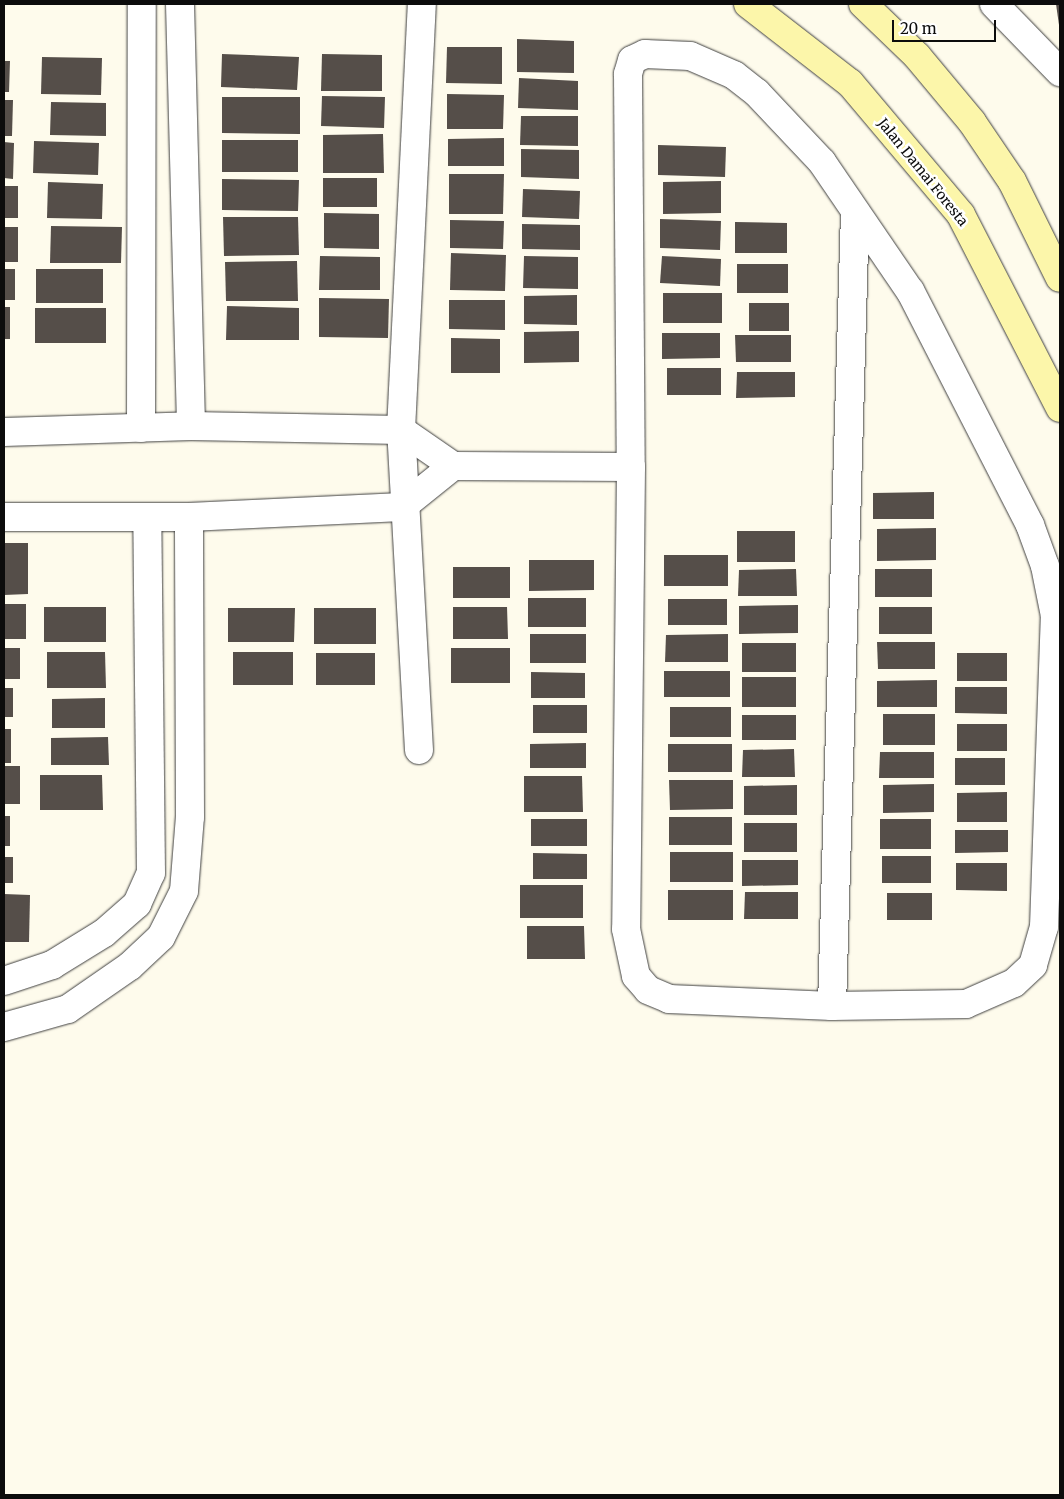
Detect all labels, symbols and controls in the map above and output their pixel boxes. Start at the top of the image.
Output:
scale bar [894,10,998,42]
text: 20 m [900,19,937,38]
street label: Jalan Damai Foresta [874,115,972,229]

